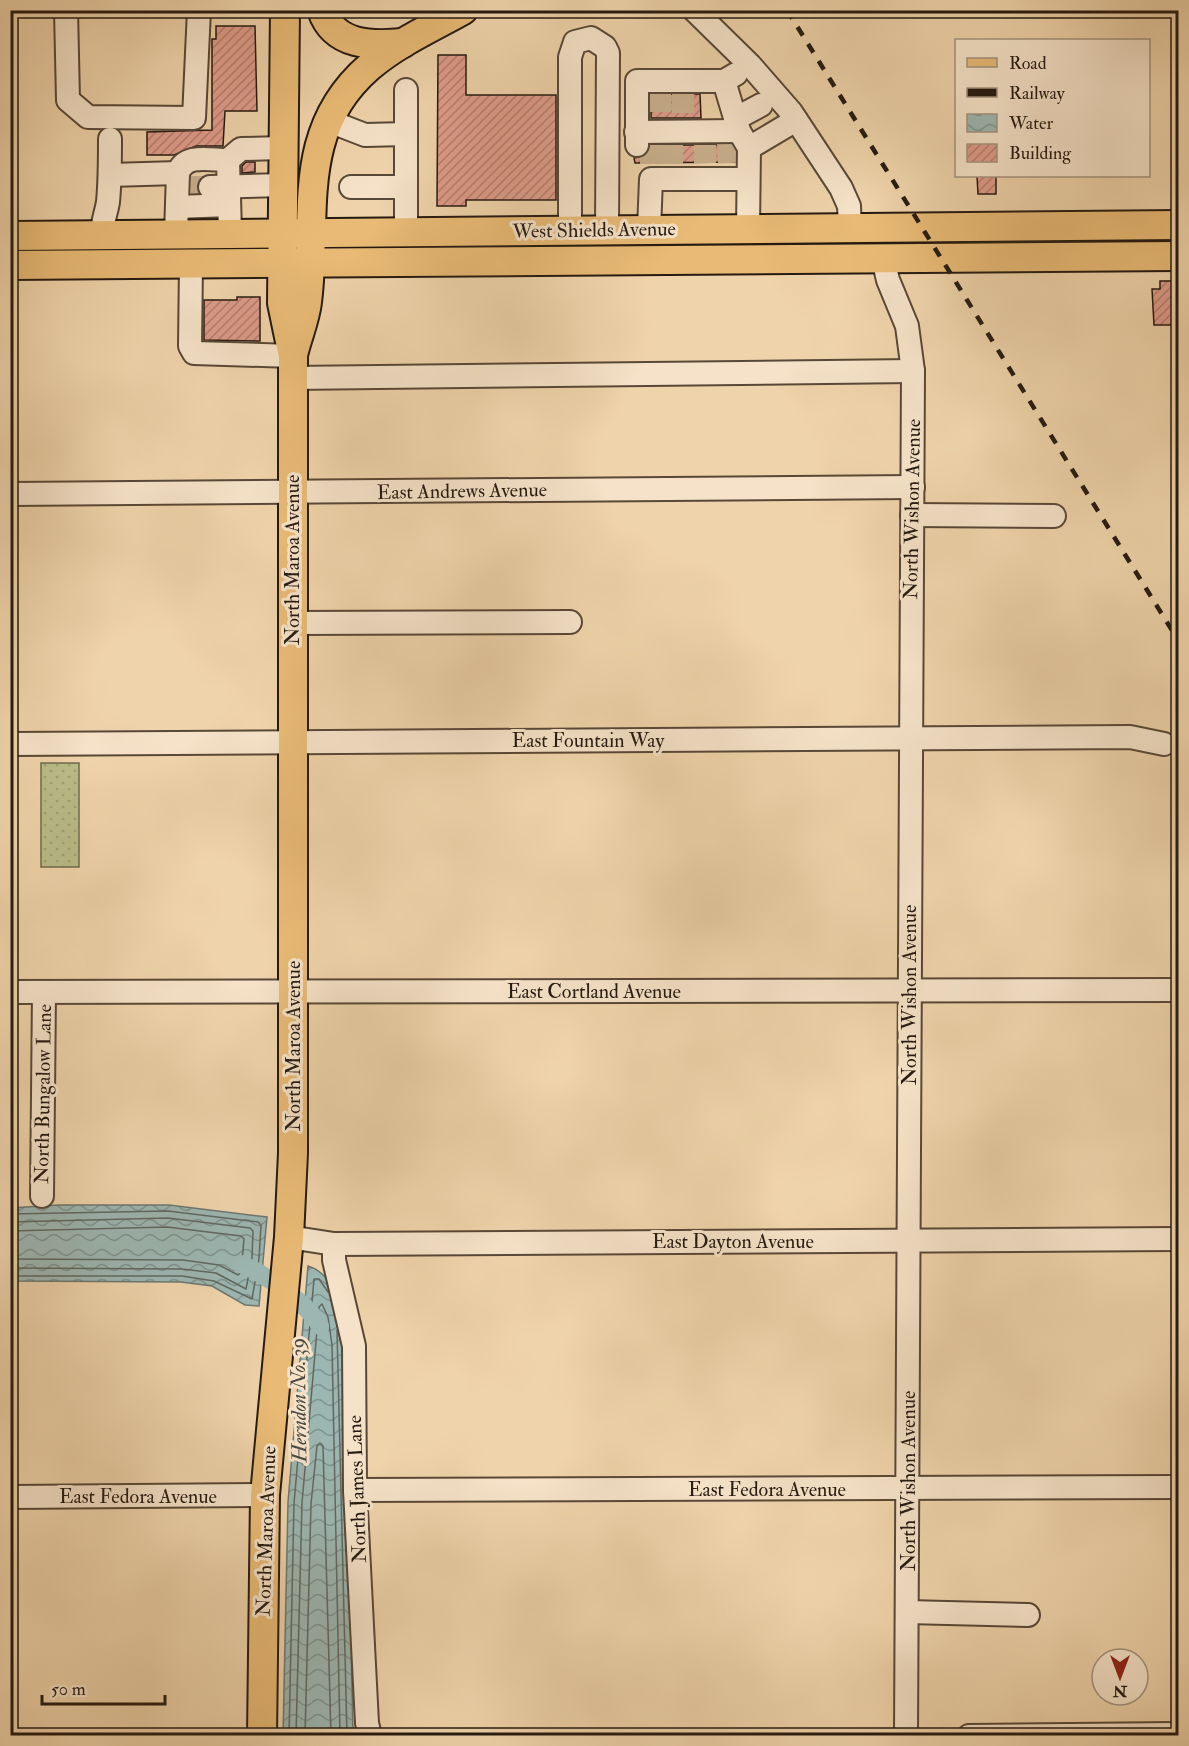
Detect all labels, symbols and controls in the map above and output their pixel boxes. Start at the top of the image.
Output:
legend [955,39,1150,177]
text: Road [1009,52,1047,75]
text: Railway [1009,82,1066,105]
text: Water [1008,112,1053,135]
text: Building [1009,142,1072,165]
street label: West Shields Avenue [511,216,676,244]
street label: North Wishon Avenue [898,418,926,600]
street label: North Maroa Avenue [280,475,305,645]
street label: East Andrews Avenue [377,477,547,505]
street label: East Fountain Way [512,728,665,753]
street label: North Wishon Avenue [897,905,922,1085]
street label: North Maroa Avenue [281,961,306,1131]
street label: East Cortland Avenue [507,979,681,1004]
street label: North Bungalow Lane [29,1004,57,1184]
street label: East Dayton Avenue [652,1229,814,1254]
water label: Herndon No. 39 [284,1337,314,1464]
street label: North Wishon Avenue [896,1391,921,1571]
street label: North James Lane [342,1415,372,1563]
street label: North Maroa Avenue [251,1445,281,1617]
street label: East Fedora Avenue [688,1477,846,1502]
street label: East Fedora Avenue [59,1484,217,1509]
north arrow [1090,1647,1150,1707]
scale bar [42,1668,165,1706]
text: 50 m [51,1678,86,1701]
text: N [1112,1681,1128,1701]

